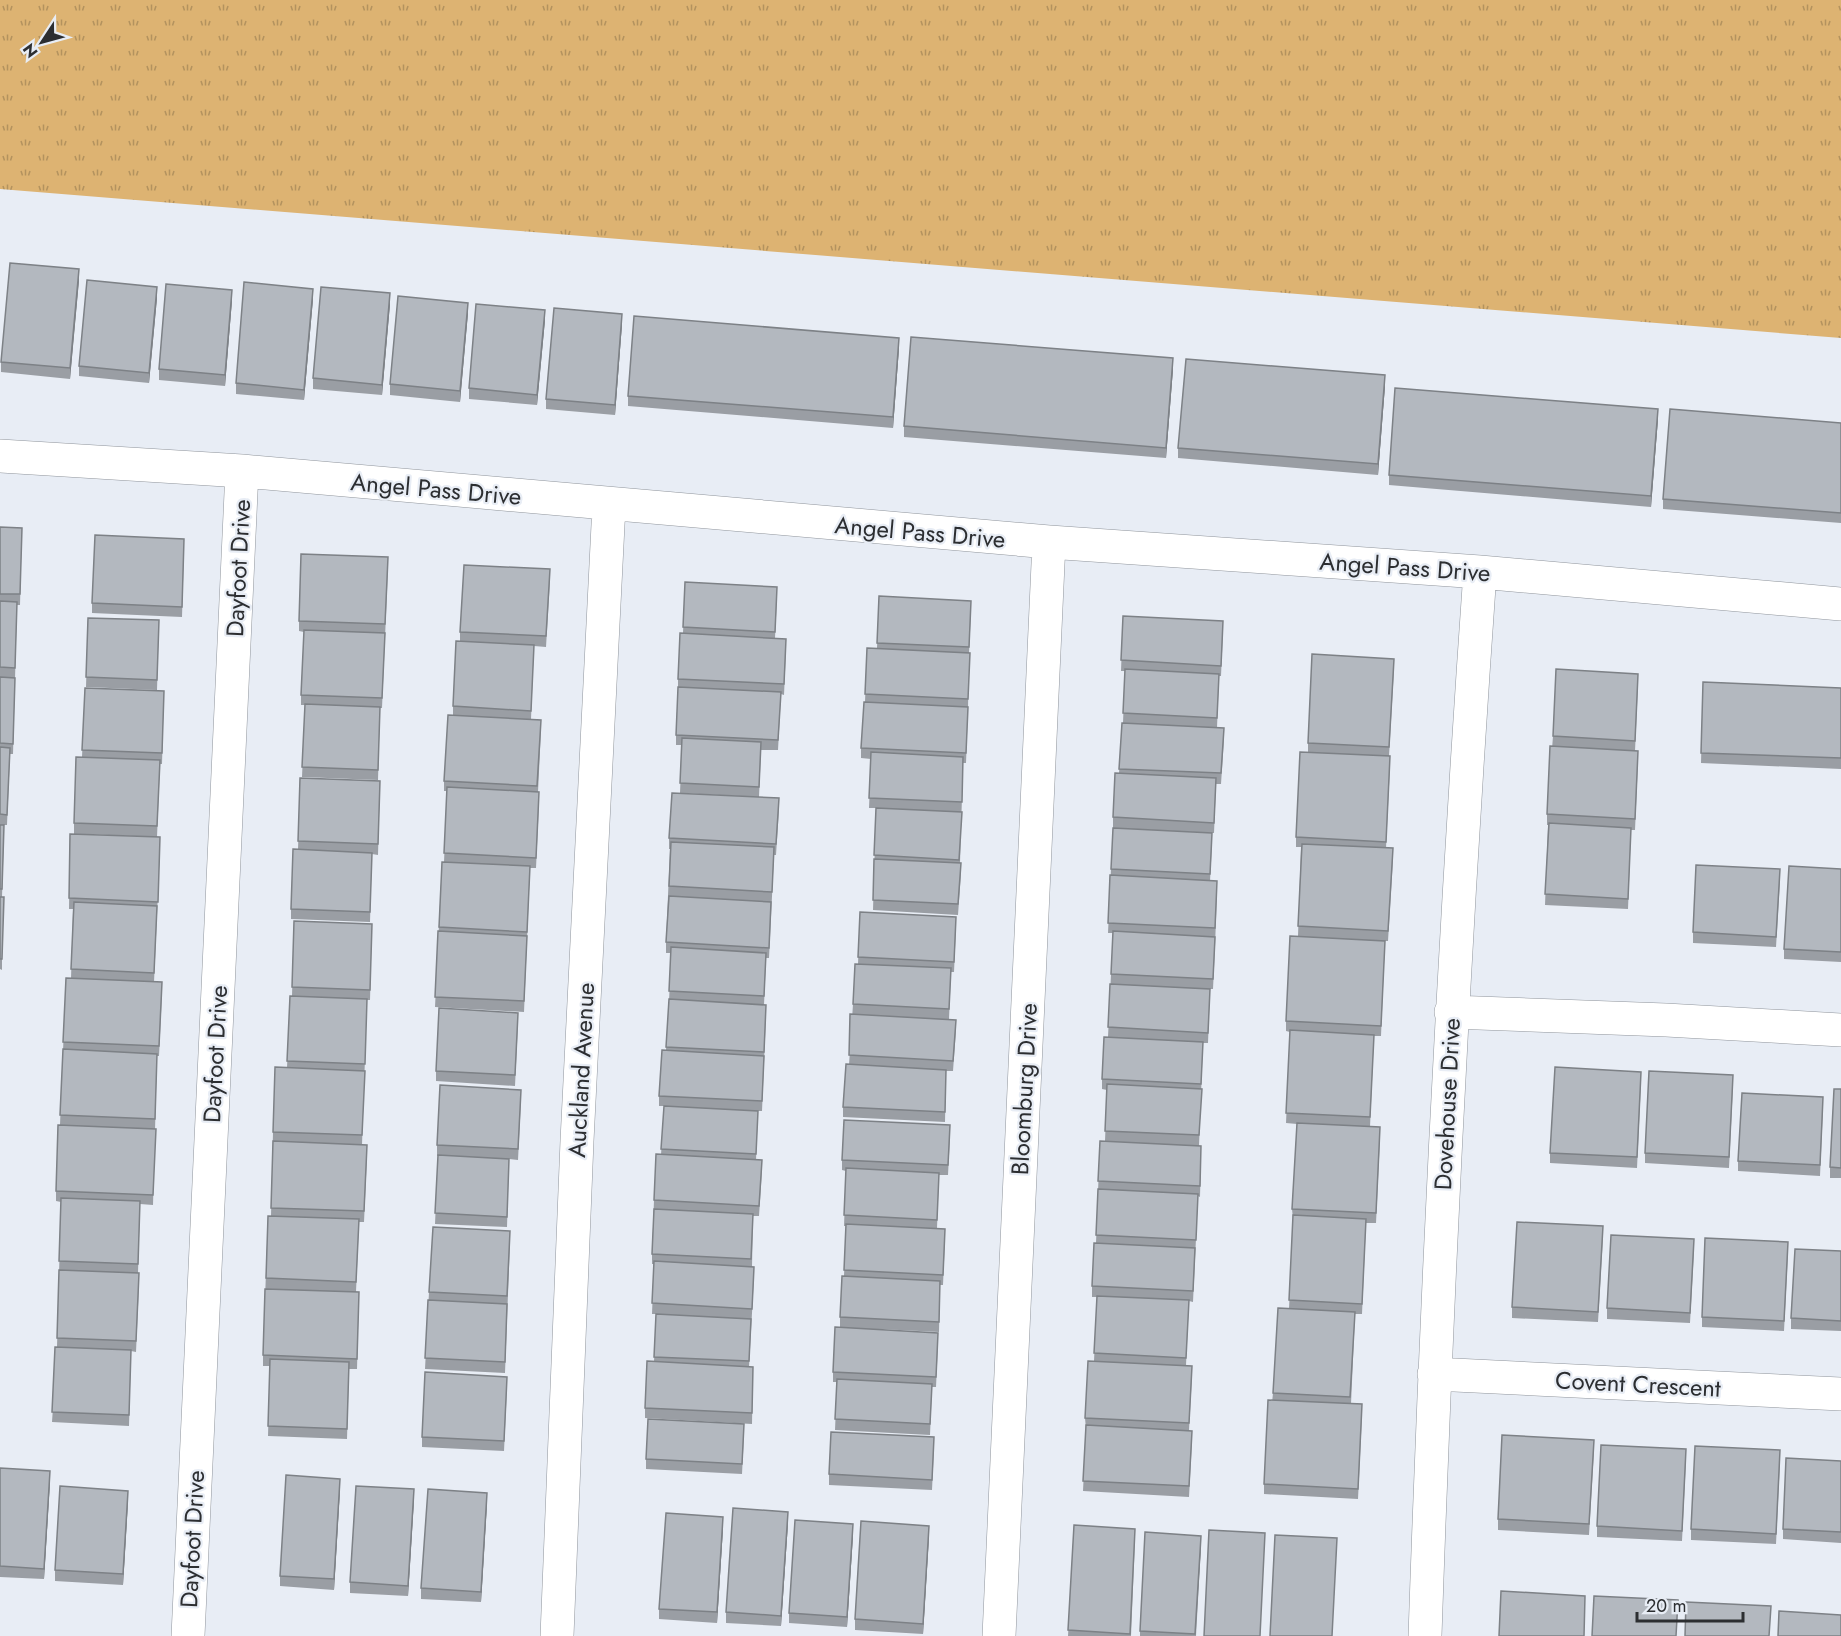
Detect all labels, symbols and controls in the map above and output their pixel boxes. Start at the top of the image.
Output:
north arrow [12,12,72,72]
text: N [17,39,43,62]
street label: Angel Pass Drive [349,464,523,514]
street label: Dayfoot Drive [217,498,259,638]
street label: Angel Pass Drive [833,507,1007,557]
street label: Angel Pass Drive [1318,544,1492,590]
street label: Auckland Avenue [559,982,603,1158]
street label: Dayfoot Drive [194,984,236,1124]
street label: Bloomburg Drive [1002,1002,1046,1176]
street label: Dovehouse Drive [1425,1017,1469,1191]
street label: Covent Crescent [1554,1362,1722,1406]
street label: Dayfoot Drive [171,1469,213,1609]
scale bar [1637,1585,1744,1623]
text: 20 m [1646,1593,1686,1619]

